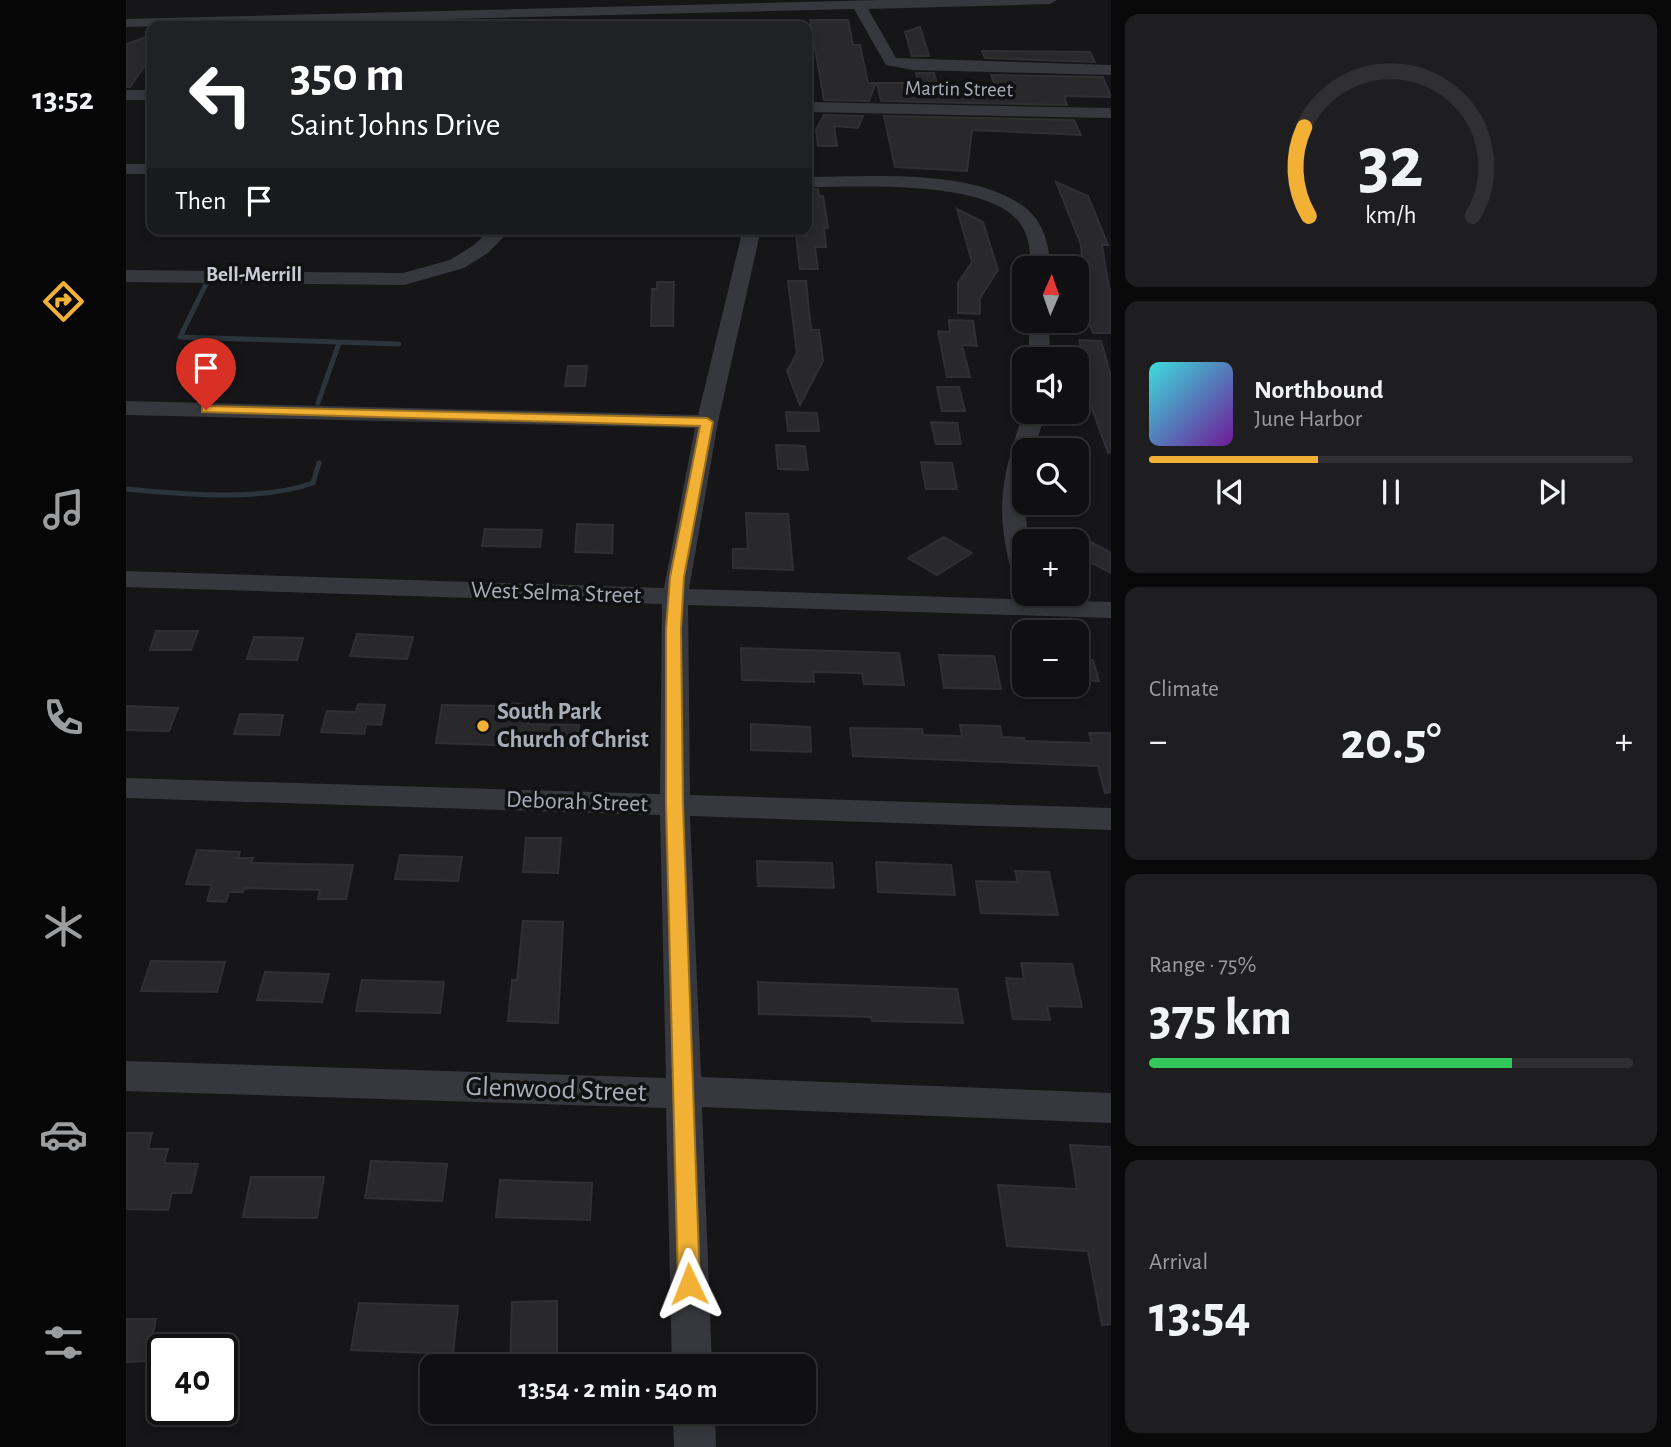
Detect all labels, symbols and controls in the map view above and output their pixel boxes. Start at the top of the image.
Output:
icon: left [175,49,266,140]
text: 350 m [290,51,405,100]
street label: Martin Street [905,78,1014,100]
text: 13:52 [32,83,94,115]
text: Saint Johns Drive [290,109,501,141]
text: 32 [1358,129,1424,202]
icon: arrive [240,182,278,220]
text: Then [175,188,226,214]
text: km/h [1365,203,1417,228]
north arrow [1012,256,1088,332]
map controls [1012,256,1089,697]
district label: Bell-Merrill [206,264,302,285]
icon: directions [39,277,88,326]
pin [176,338,236,410]
button: sound [1012,347,1089,424]
icon: arrive [187,349,225,387]
text: Northbound [1254,377,1383,403]
text: June Harbor [1254,408,1362,431]
button: search [1012,438,1089,515]
icon: previous [1211,473,1249,511]
icon: pause [1372,473,1410,511]
icon: next [1533,473,1571,511]
icon: music [39,485,88,534]
button: + [1012,529,1089,606]
street label: West Selma Street [470,578,642,608]
button: − [1012,620,1089,697]
text: Climate [1149,678,1219,701]
icon: phone [39,693,88,742]
place label: South Park Church of Christ [497,700,649,752]
text: 20.5° [1340,716,1442,768]
marker: South Park Church of Christ [475,718,491,734]
text: − [1149,723,1167,761]
text: + [1615,723,1633,761]
street label: Deborah Street [506,788,649,816]
icon: climate [39,902,88,951]
text: Range · 75% [1149,954,1256,977]
text: 375 km [1149,992,1292,1044]
street label: Glenwood Street [465,1073,647,1107]
icon: car [39,1110,88,1159]
position arrow [652,1247,726,1321]
text: Arrival [1149,1251,1208,1274]
text: 13:54 [1149,1289,1251,1341]
icon: filters [39,1318,88,1367]
speed limit sign: 40 [147,1334,238,1425]
text: 13:54 · 2 min · 540 m [519,1376,717,1402]

